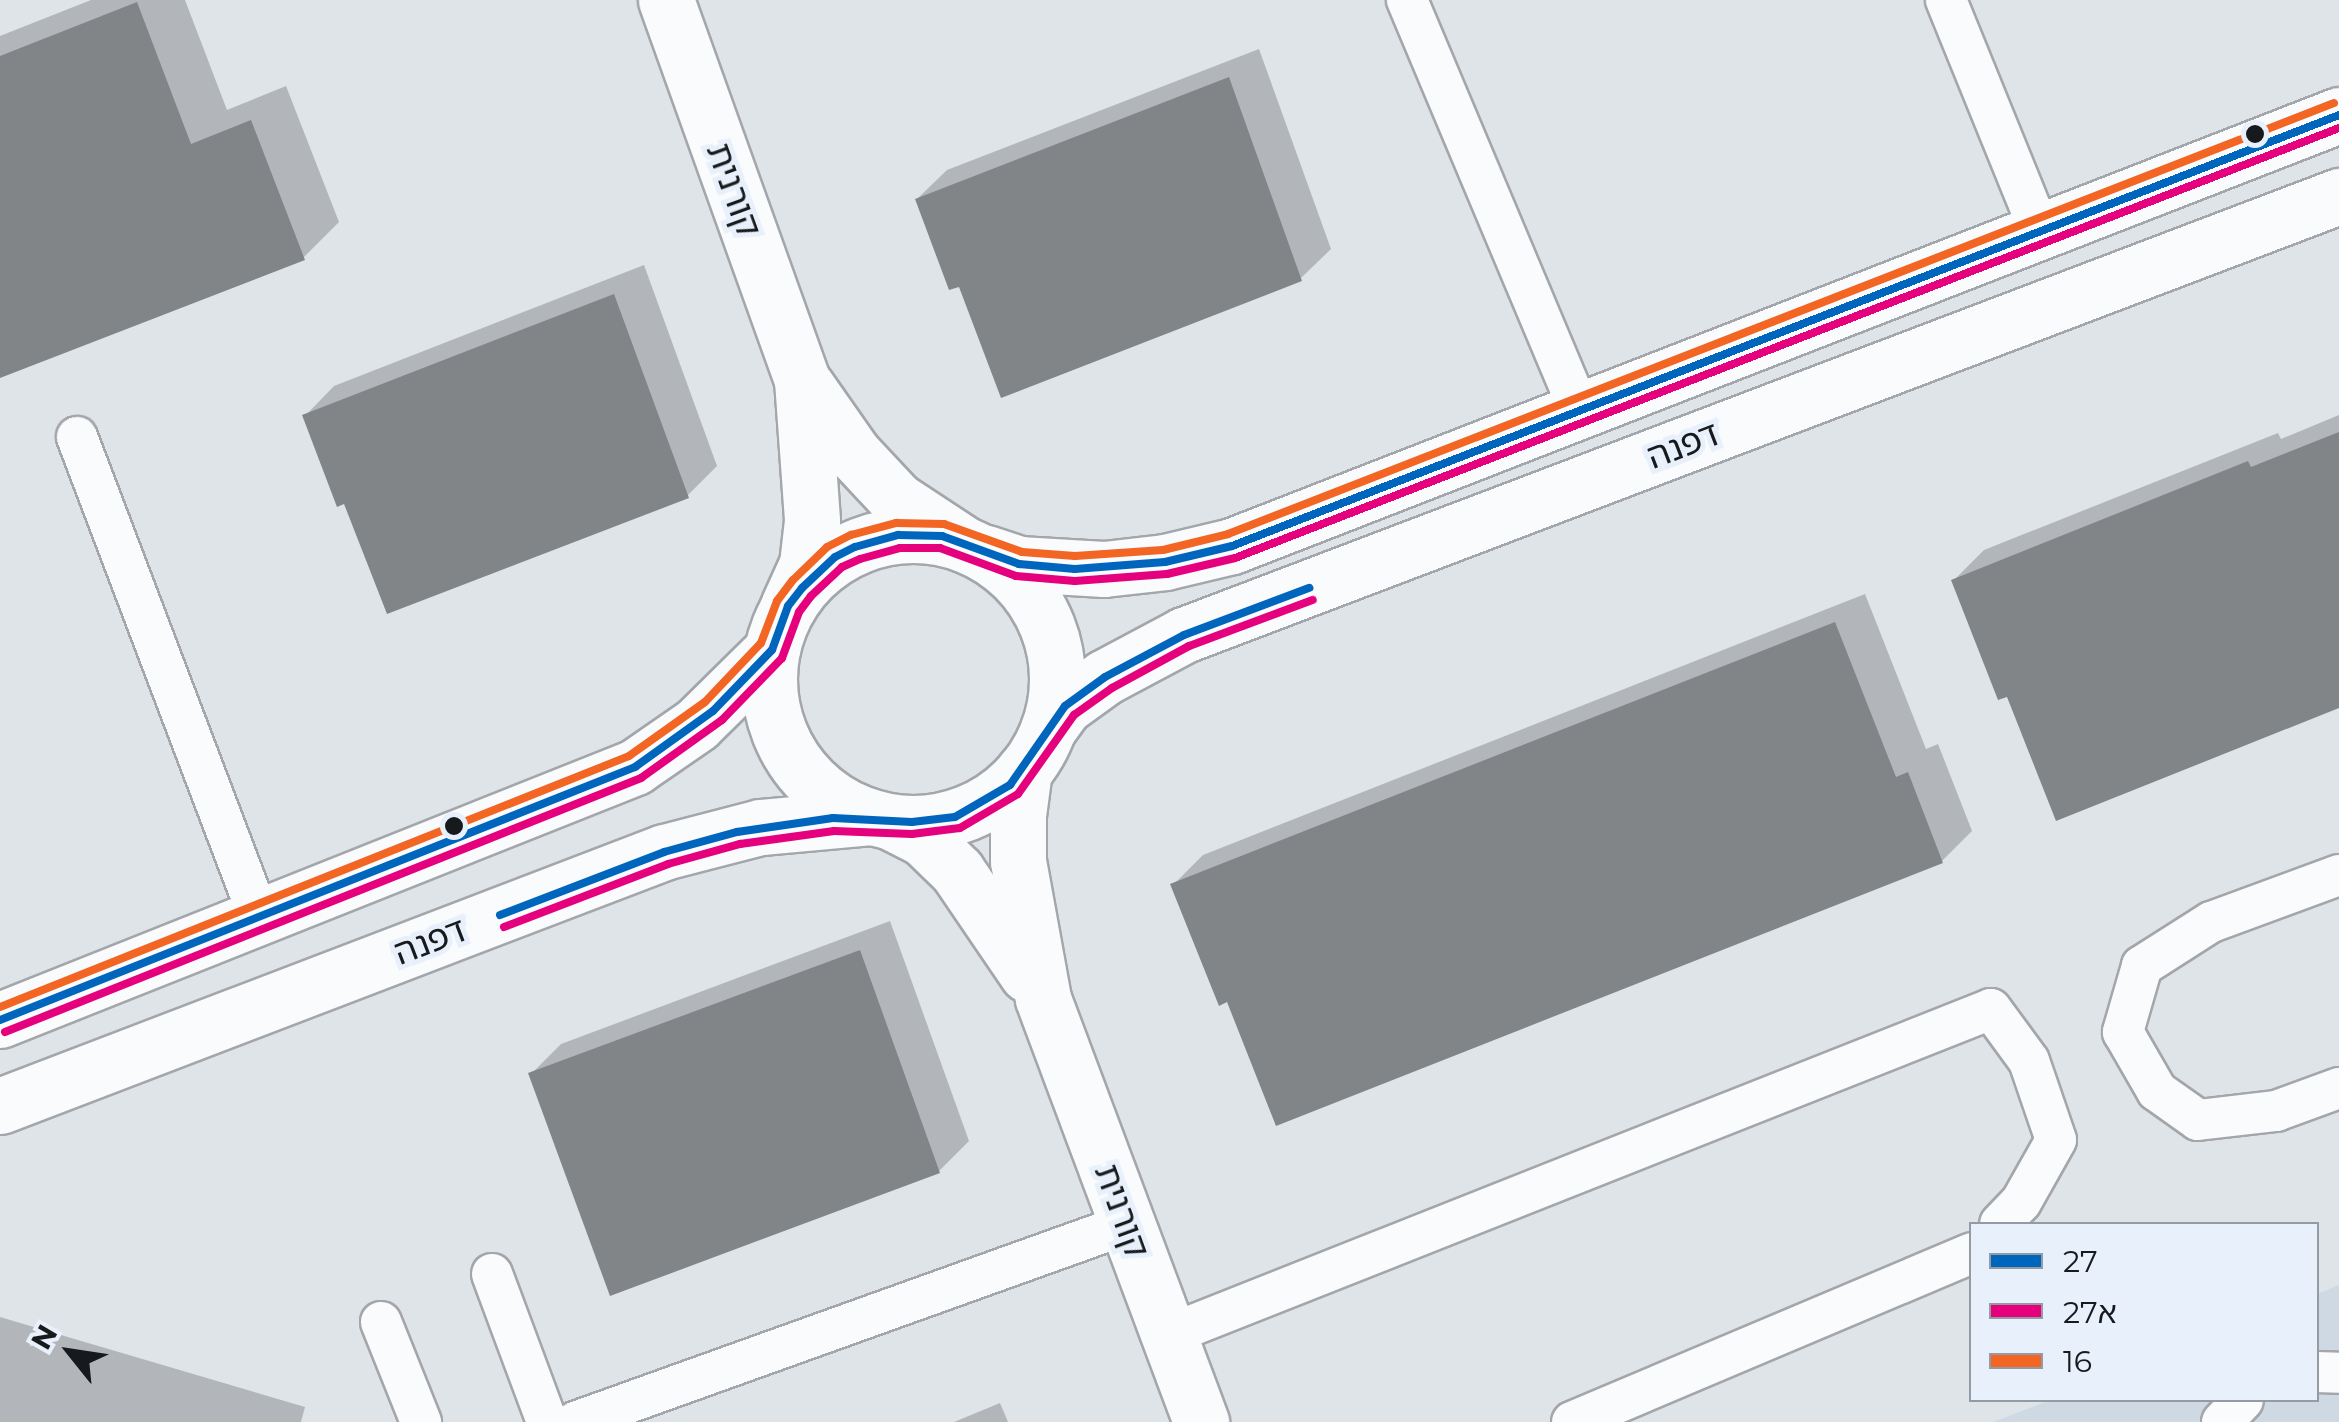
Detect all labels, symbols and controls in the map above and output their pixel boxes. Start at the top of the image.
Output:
unlabelled marker [2245,124,2265,144]
street label: קורנית [698,137,770,243]
street label: דפנה [1641,412,1725,478]
unlabelled marker [444,816,464,836]
street label: דפנה [388,908,472,974]
street label: קורנית [1086,1158,1158,1264]
legend [1969,1222,2319,1402]
text: 27 [2063,1243,2098,1280]
text: 27א [2063,1294,2117,1331]
north arrow [20,1302,120,1402]
text: N [24,1319,64,1355]
text: 16 [2063,1343,2092,1380]

